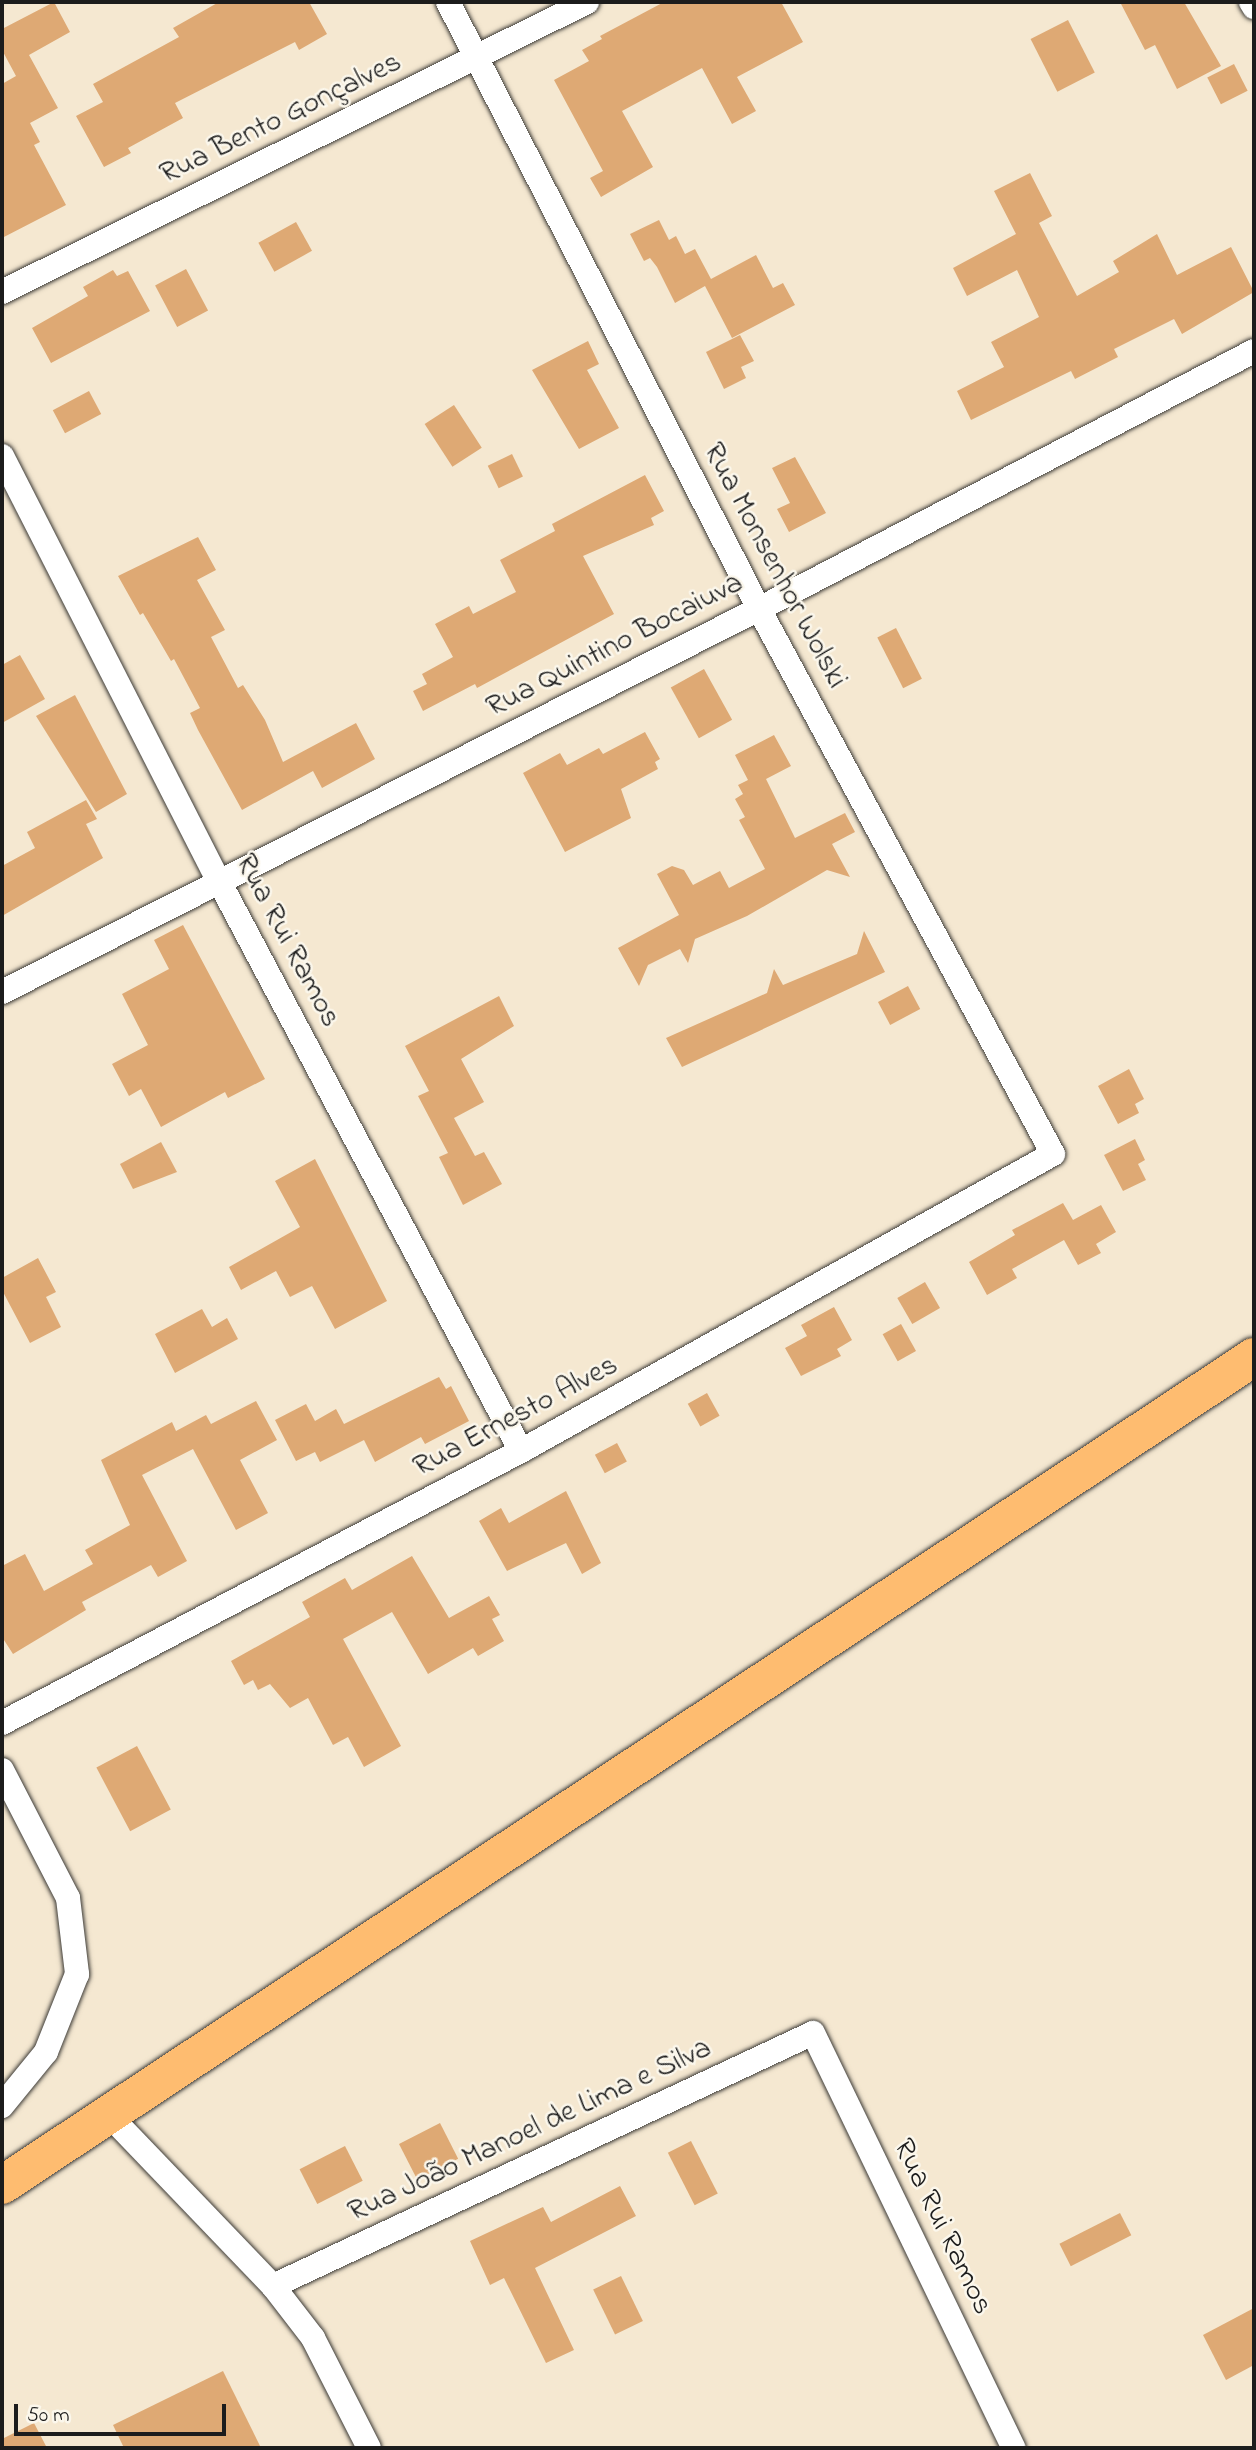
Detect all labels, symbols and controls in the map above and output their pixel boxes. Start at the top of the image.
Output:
street label: Rua Bento Gonçalves [155,45,407,193]
street label: Rua Monsenhor Wolski [694,437,854,695]
street label: Rua Quintino Bocaiuva [481,566,749,726]
street label: Rua Rui Ramos [226,848,348,1034]
street label: Rua Ernesto Alves [408,1348,624,1486]
street label: Rua João Manoel de Lima e Silva [343,2031,717,2231]
street label: Rua Rui Ramos [884,2133,1000,2321]
scale bar [18,2390,229,2434]
text: 50 m [27,2401,70,2431]

